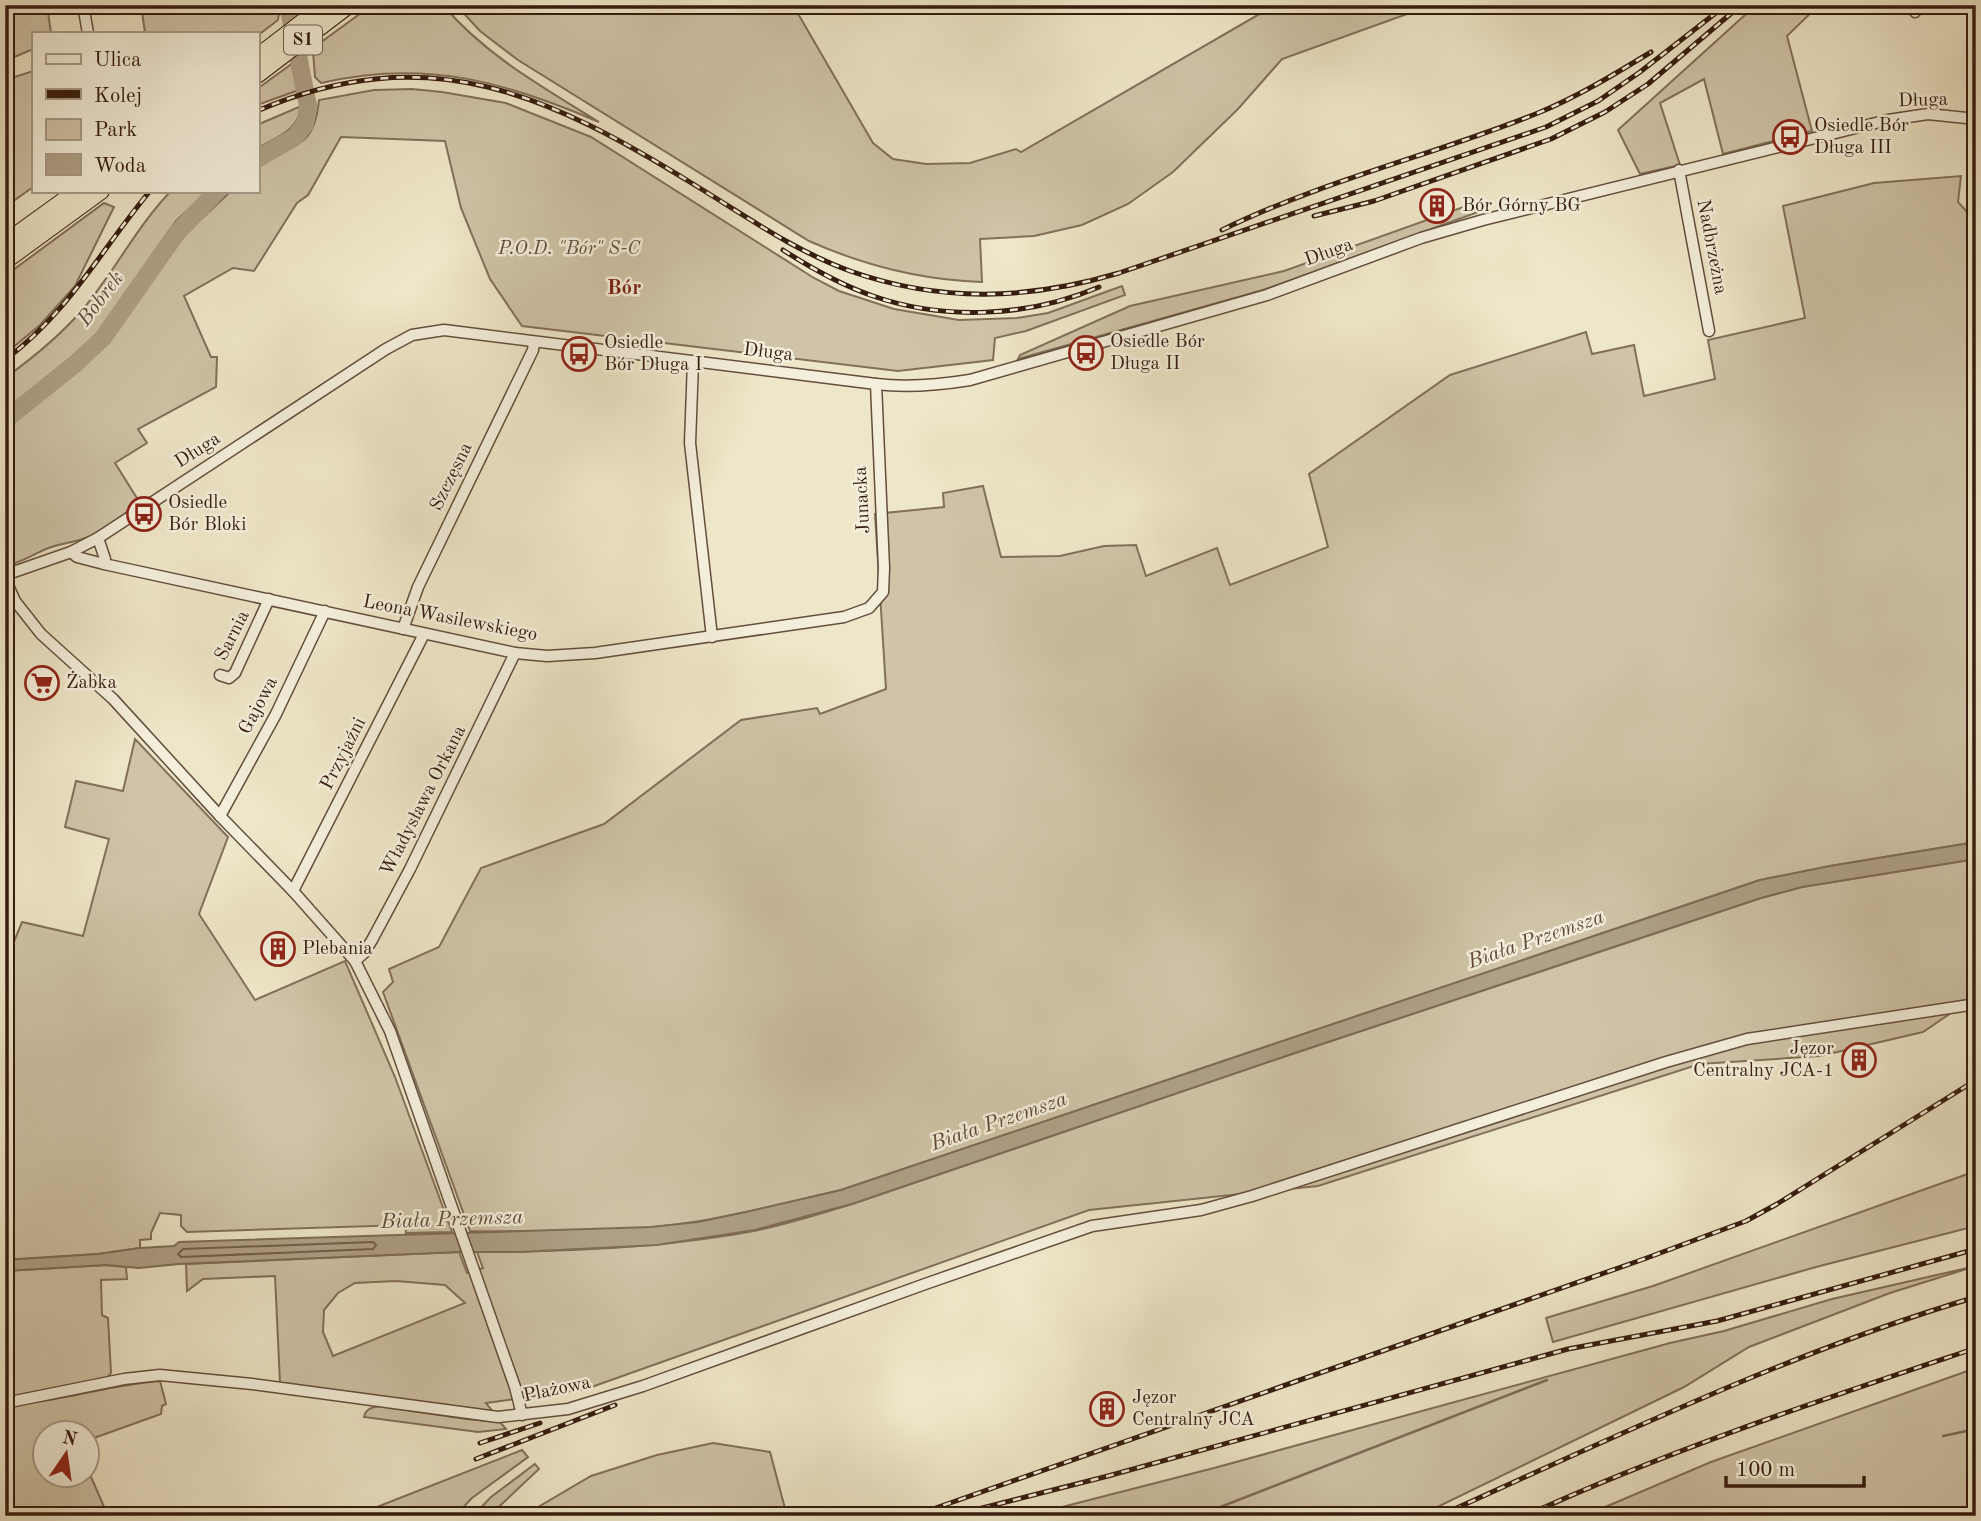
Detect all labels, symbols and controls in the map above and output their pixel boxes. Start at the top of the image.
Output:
road number: S1 [284,26,322,55]
legend [32,32,259,192]
text: Ulica [94,50,141,71]
text: Kolej [94,86,142,107]
street label: Długa [1898,91,1949,111]
place label: Osiedle Bór Długa III [1814,117,1909,158]
bus stop icon: Osiedle Bór Długa III [1771,118,1809,156]
text: Park [94,120,137,141]
text: Woda [94,156,146,177]
building icon: Bór Górny BG [1418,187,1456,225]
place label: Bór Górny BG [1462,197,1581,216]
street label: Nadbrzeżna [1692,198,1730,297]
street label: Długa [1302,235,1356,270]
park label: P.O.D. "Bór" S-C [497,240,641,259]
water label: Bobrek [73,268,128,331]
district label: Bór [607,278,641,299]
place label: Osiedle Bór Długa II [1110,333,1205,374]
place label: Osiedle Bór Długa I [604,334,702,375]
bus stop icon: Osiedle Bór Długa II [1067,334,1105,372]
bus stop icon: Osiedle Bór Długa I [560,335,598,373]
street label: Długa [742,341,795,366]
street label: Długa [172,429,225,473]
street label: Szczęsna [427,439,477,514]
street label: Junacka [852,465,874,534]
place label: Osiedle Bór Bloki [168,494,246,535]
bus stop icon: Osiedle Bór Bloki [125,495,163,533]
street label: Leona Wasilewskiego [361,593,539,645]
street label: Sarnia [212,607,254,664]
supermarket icon: Żabka [23,664,61,702]
place label: Żabka [66,671,117,693]
street label: Gajowa [236,674,282,738]
street label: Przyjaźni [318,715,370,793]
street label: Władysława Orkana [378,722,470,879]
water label: Biała Przemsza [1464,907,1607,974]
building icon: Plebania [259,930,297,968]
place label: Plebania [302,940,373,959]
place label: Jęzor Centralny JCA-1 [1693,1040,1834,1081]
building icon: Jęzor Centralny JCA-1 [1840,1041,1878,1079]
water label: Biała Przemsza [927,1089,1070,1156]
water label: Biała Przemsza [379,1207,524,1233]
street label: Plażowa [522,1373,593,1406]
place label: Jęzor Centralny JCA [1132,1389,1255,1430]
building icon: Jęzor Centralny JCA [1088,1390,1126,1428]
north arrow [32,1420,102,1490]
text: N [60,1429,79,1451]
scale bar [1726,1444,1864,1488]
text: 100 m [1736,1460,1795,1481]

